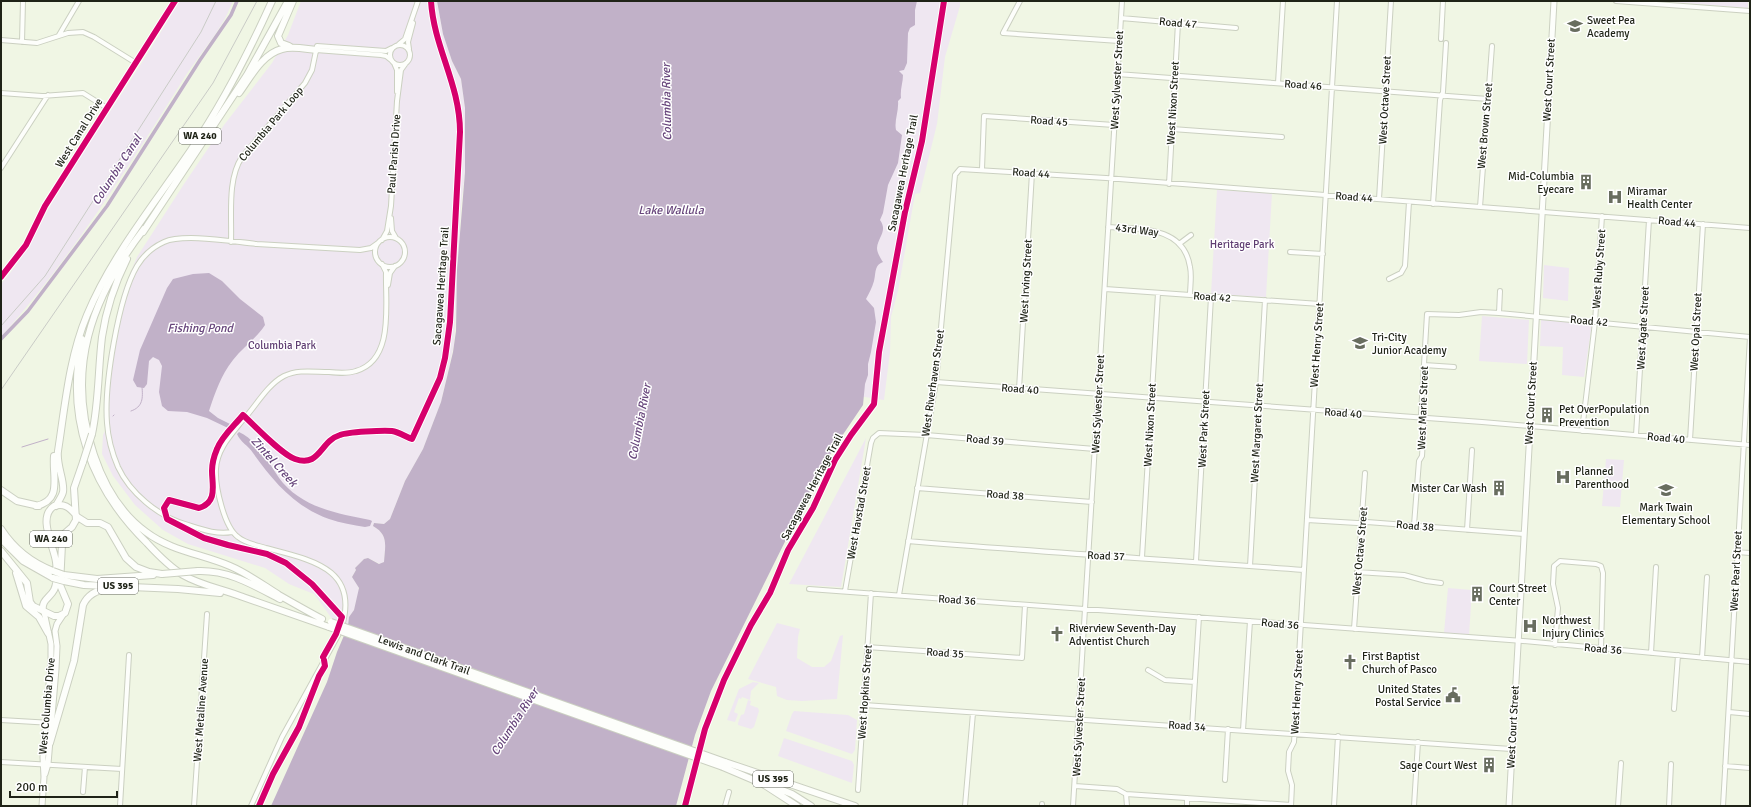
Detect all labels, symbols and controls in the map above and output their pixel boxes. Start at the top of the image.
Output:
place label: Sweet Pea Academy [1587,14,1635,40]
street label: Road 47 [1159,15,1197,31]
school or university icon: Sweet Pea Academy [1566,17,1584,35]
street label: West Sylvester Street [1108,30,1126,130]
street label: West Court Street [1540,38,1558,122]
street label: West Octave Street [1376,55,1394,145]
street label: West Nixon Street [1164,61,1182,145]
water label: Columbia River [659,62,675,141]
street label: Road 46 [1284,77,1322,93]
street label: West Brown Street [1475,82,1495,170]
street label: Columbia Park Loop [236,84,306,164]
street label: West Canal Drive [52,96,106,170]
street label: Sacagawea Heritage Trail [885,113,921,233]
street label: Road 45 [1030,113,1068,129]
street label: Paul Parish Drive [385,114,403,194]
road number: WA 240 [179,128,221,144]
water label: Columbia Canal [89,131,146,208]
street label: Road 44 [1012,165,1050,181]
place label: Mid-Columbia Eyecare [1508,170,1574,196]
building icon: Mid-Columbia Eyecare [1577,173,1595,191]
place label: Miramar Health Center [1627,185,1692,211]
hospital icon: Miramar Health Center [1606,188,1624,206]
street label: Road 44 [1335,189,1373,205]
water label: Lake Wallula [638,203,705,218]
street label: Road 44 [1658,214,1696,230]
street label: 43rd Way [1115,221,1160,239]
street label: Sacagawea Heritage Trail [430,226,452,346]
street label: West Ruby Street [1590,229,1608,309]
park label: Heritage Park [1210,238,1275,251]
street label: West Irving Street [1017,239,1035,323]
street label: West Agate Street [1634,286,1652,370]
street label: Road 42 [1193,289,1231,305]
street label: West Opal Street [1687,292,1705,372]
street label: West Henry Street [1308,302,1326,388]
street label: Road 42 [1570,313,1608,329]
water label: Fishing Pond [167,321,234,336]
street label: West Riverhaven Street [919,328,947,438]
place label: Tri-City Junior Academy [1372,331,1447,357]
school or university icon: Tri-City Junior Academy [1351,334,1369,352]
park label: Columbia Park [248,339,317,352]
street label: West Sylvester Street [1089,354,1107,454]
street label: West Court Street [1522,361,1540,445]
street label: West Marie Street [1415,366,1431,450]
water label: Columbia River [625,381,655,461]
street label: Road 40 [1001,381,1039,397]
street label: West Nixon Street [1141,383,1159,467]
street label: West Margaret Street [1248,383,1266,483]
street label: West Park Street [1195,390,1213,468]
place label: Pet OverPopulation Prevention [1559,403,1649,429]
street label: Road 40 [1324,405,1362,421]
building icon: Pet OverPopulation Prevention [1538,406,1556,424]
street label: Road 40 [1647,430,1685,446]
street label: Sacagawea Heritage Trail [778,432,846,542]
street label: Road 39 [966,432,1004,448]
water label: Zintel Creek [248,434,301,491]
street label: West Havstad Street [844,465,874,561]
place label: Planned Parenthood [1575,465,1629,491]
hospital icon: Planned Parenthood [1554,468,1572,486]
building icon: Mister Car Wash [1490,479,1508,497]
school or university icon: Mark Twain Elementary School [1657,481,1675,499]
place label: Mister Car Wash [1411,482,1487,495]
street label: Road 38 [986,487,1024,503]
place label: Mark Twain Elementary School [1622,501,1710,527]
street label: West Octave Street [1350,506,1370,596]
street label: Road 38 [1396,518,1434,534]
street label: West Pearl Street [1727,530,1745,612]
road number: WA 240 [30,531,72,547]
street label: Road 37 [1087,549,1125,563]
road number: US 395 [98,578,138,594]
place label: Court Street Center [1489,582,1547,608]
building icon: Court Street Center [1468,585,1486,603]
street label: Road 36 [938,592,976,608]
place label: Northwest Injury Clinics [1542,614,1604,640]
street label: Road 36 [1261,616,1299,632]
hospital icon: Northwest Injury Clinics [1521,617,1539,635]
place label: Riverview Seventh-Day Adventist Church [1069,622,1177,648]
church icon: Riverview Seventh-Day Adventist Church [1048,625,1066,643]
street label: Lewis and Clark Trail [376,632,472,678]
street label: Road 36 [1584,641,1622,657]
street label: West Hopkins Street [855,644,875,740]
street label: Road 35 [926,645,964,661]
street label: West Henry Street [1288,649,1306,735]
place label: First Baptist Church of Pasco [1362,650,1437,676]
church icon: First Baptist Church of Pasco [1341,653,1359,671]
street label: West Columbia Drive [36,657,58,755]
street label: West Metaline Avenue [191,658,211,762]
street label: West Sylvester Street [1070,677,1088,777]
place label: United States Postal Service [1375,683,1441,709]
water label: Columbia River [488,684,543,758]
street label: West Court Street [1504,685,1522,769]
public building icon: United States Postal Service [1444,686,1462,704]
street label: Road 34 [1168,718,1206,734]
building icon: Sage Court West [1480,756,1498,774]
place label: Sage Court West [1400,759,1477,772]
road number: US 395 [753,771,793,787]
scale bar [10,773,117,799]
text: 200 m [16,780,48,795]

